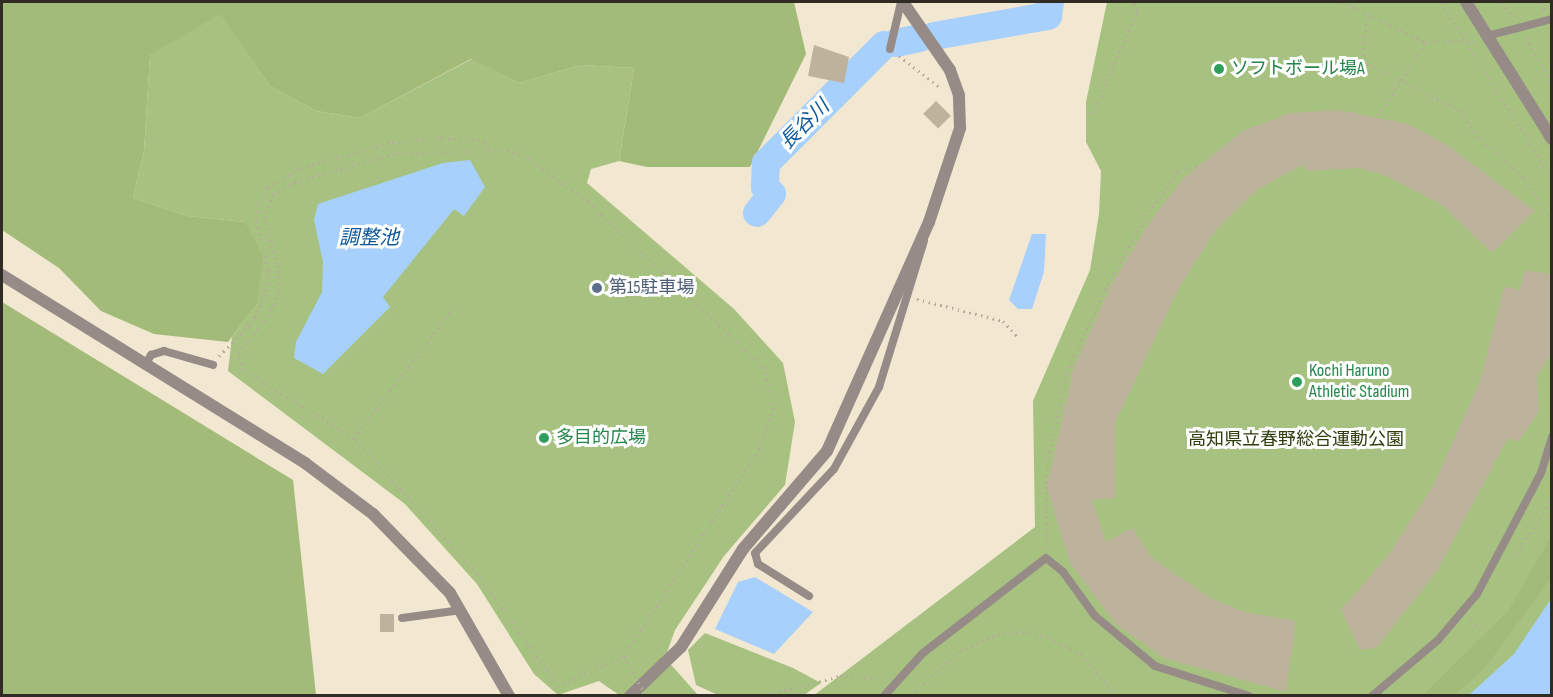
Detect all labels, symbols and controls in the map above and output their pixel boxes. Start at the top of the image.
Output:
place label: ソフトボール場A [1231,58,1365,80]
marker: ソフトボール場A [1212,62,1226,76]
water label: 長谷川 [775,95,835,155]
water label: 調整池 [339,226,399,250]
place label: 第15駐車場 [609,277,695,299]
marker: 第15駐車場 [590,281,604,295]
place label: Kochi Haruno Athletic Stadium [1309,361,1409,404]
marker: Kochi Haruno Athletic Stadium [1290,375,1304,389]
place label: 多目的広場 [556,427,646,449]
park label: 高知県立春野総合運動公園 [1188,429,1404,451]
marker: 多目的広場 [537,431,551,445]

